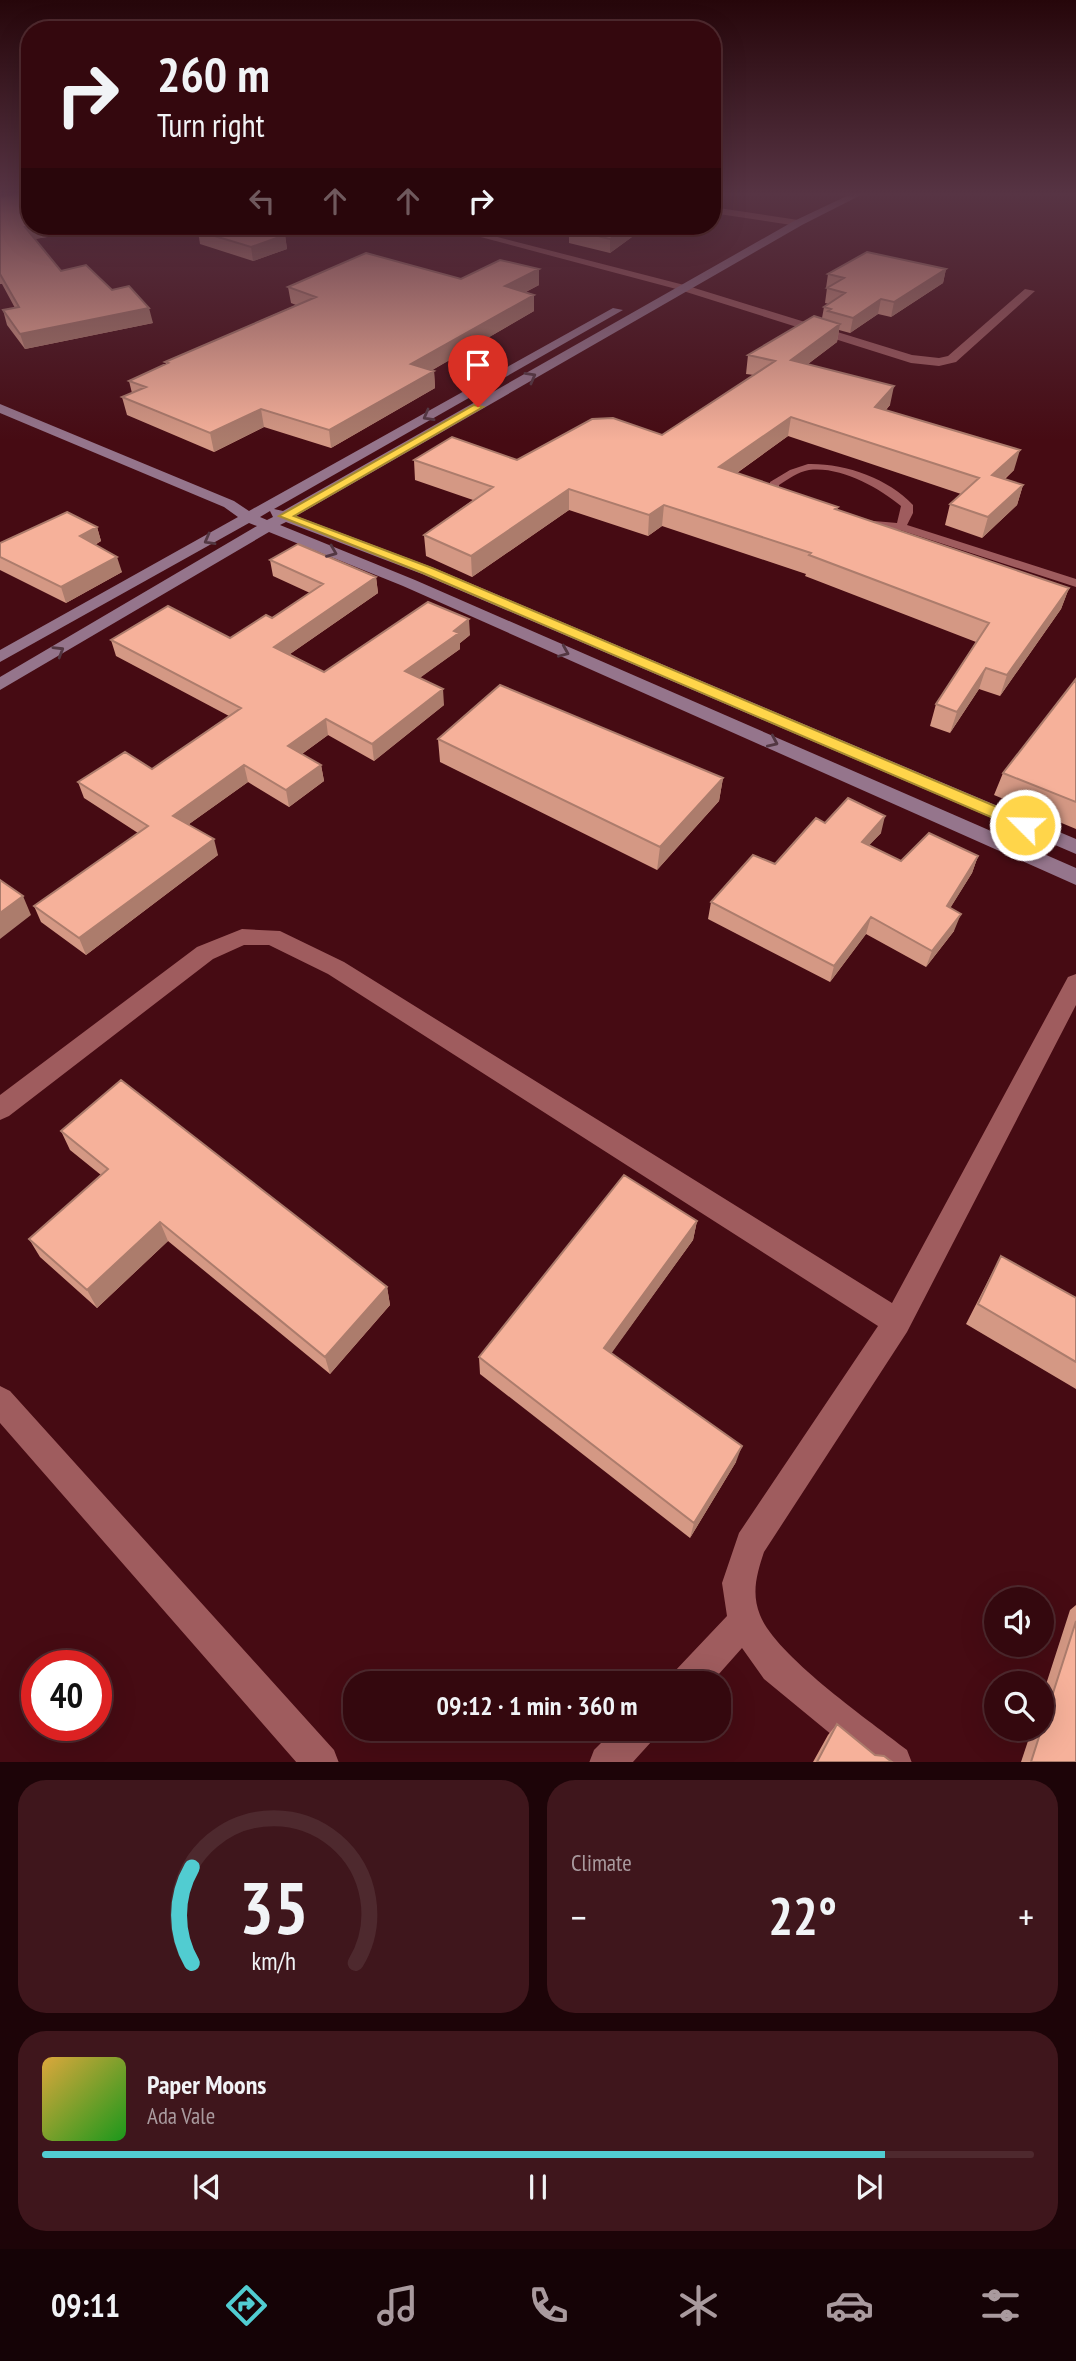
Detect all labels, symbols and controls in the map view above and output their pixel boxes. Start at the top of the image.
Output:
text: 260 m [157,42,270,106]
icon: right [42,49,133,140]
text: Turn right [157,104,265,146]
icon: left [243,182,281,220]
icon: ahead [316,182,354,220]
icon: ahead [389,182,427,220]
icon: right [462,182,500,220]
pin [448,335,508,407]
icon: arrive [459,346,497,384]
one-way arrow [524,372,537,385]
one-way arrow [423,408,435,421]
one-way arrow [204,532,216,545]
one-way arrow [326,543,338,557]
one-way arrow [556,644,569,658]
one-way arrow [51,646,64,659]
one-way arrow [766,734,778,748]
position arrow [988,788,1062,862]
map controls [984,1587,1054,1741]
button: sound [984,1587,1054,1657]
speed limit sign: 40 [21,1650,112,1741]
button: search [984,1671,1054,1741]
text: 09:12 · 1 min · 360 m [437,1689,637,1722]
text: Climate [571,1848,632,1877]
text: 35 [239,1859,308,1953]
text: 22° [768,1882,837,1949]
text: − [571,1892,587,1941]
text: + [1018,1892,1034,1941]
text: km/h [251,1944,296,1976]
text: Paper Moons [147,2068,266,2101]
text: Ada Vale [147,2101,215,2130]
icon: previous [188,2168,226,2206]
icon: pause [519,2168,557,2206]
icon: next [850,2168,888,2206]
icon: directions [222,2281,271,2330]
icon: music [373,2281,422,2330]
icon: phone [524,2281,573,2330]
icon: climate [674,2281,723,2330]
icon: car [825,2281,874,2330]
icon: filters [976,2281,1025,2330]
text: 09:11 [51,2284,120,2326]

